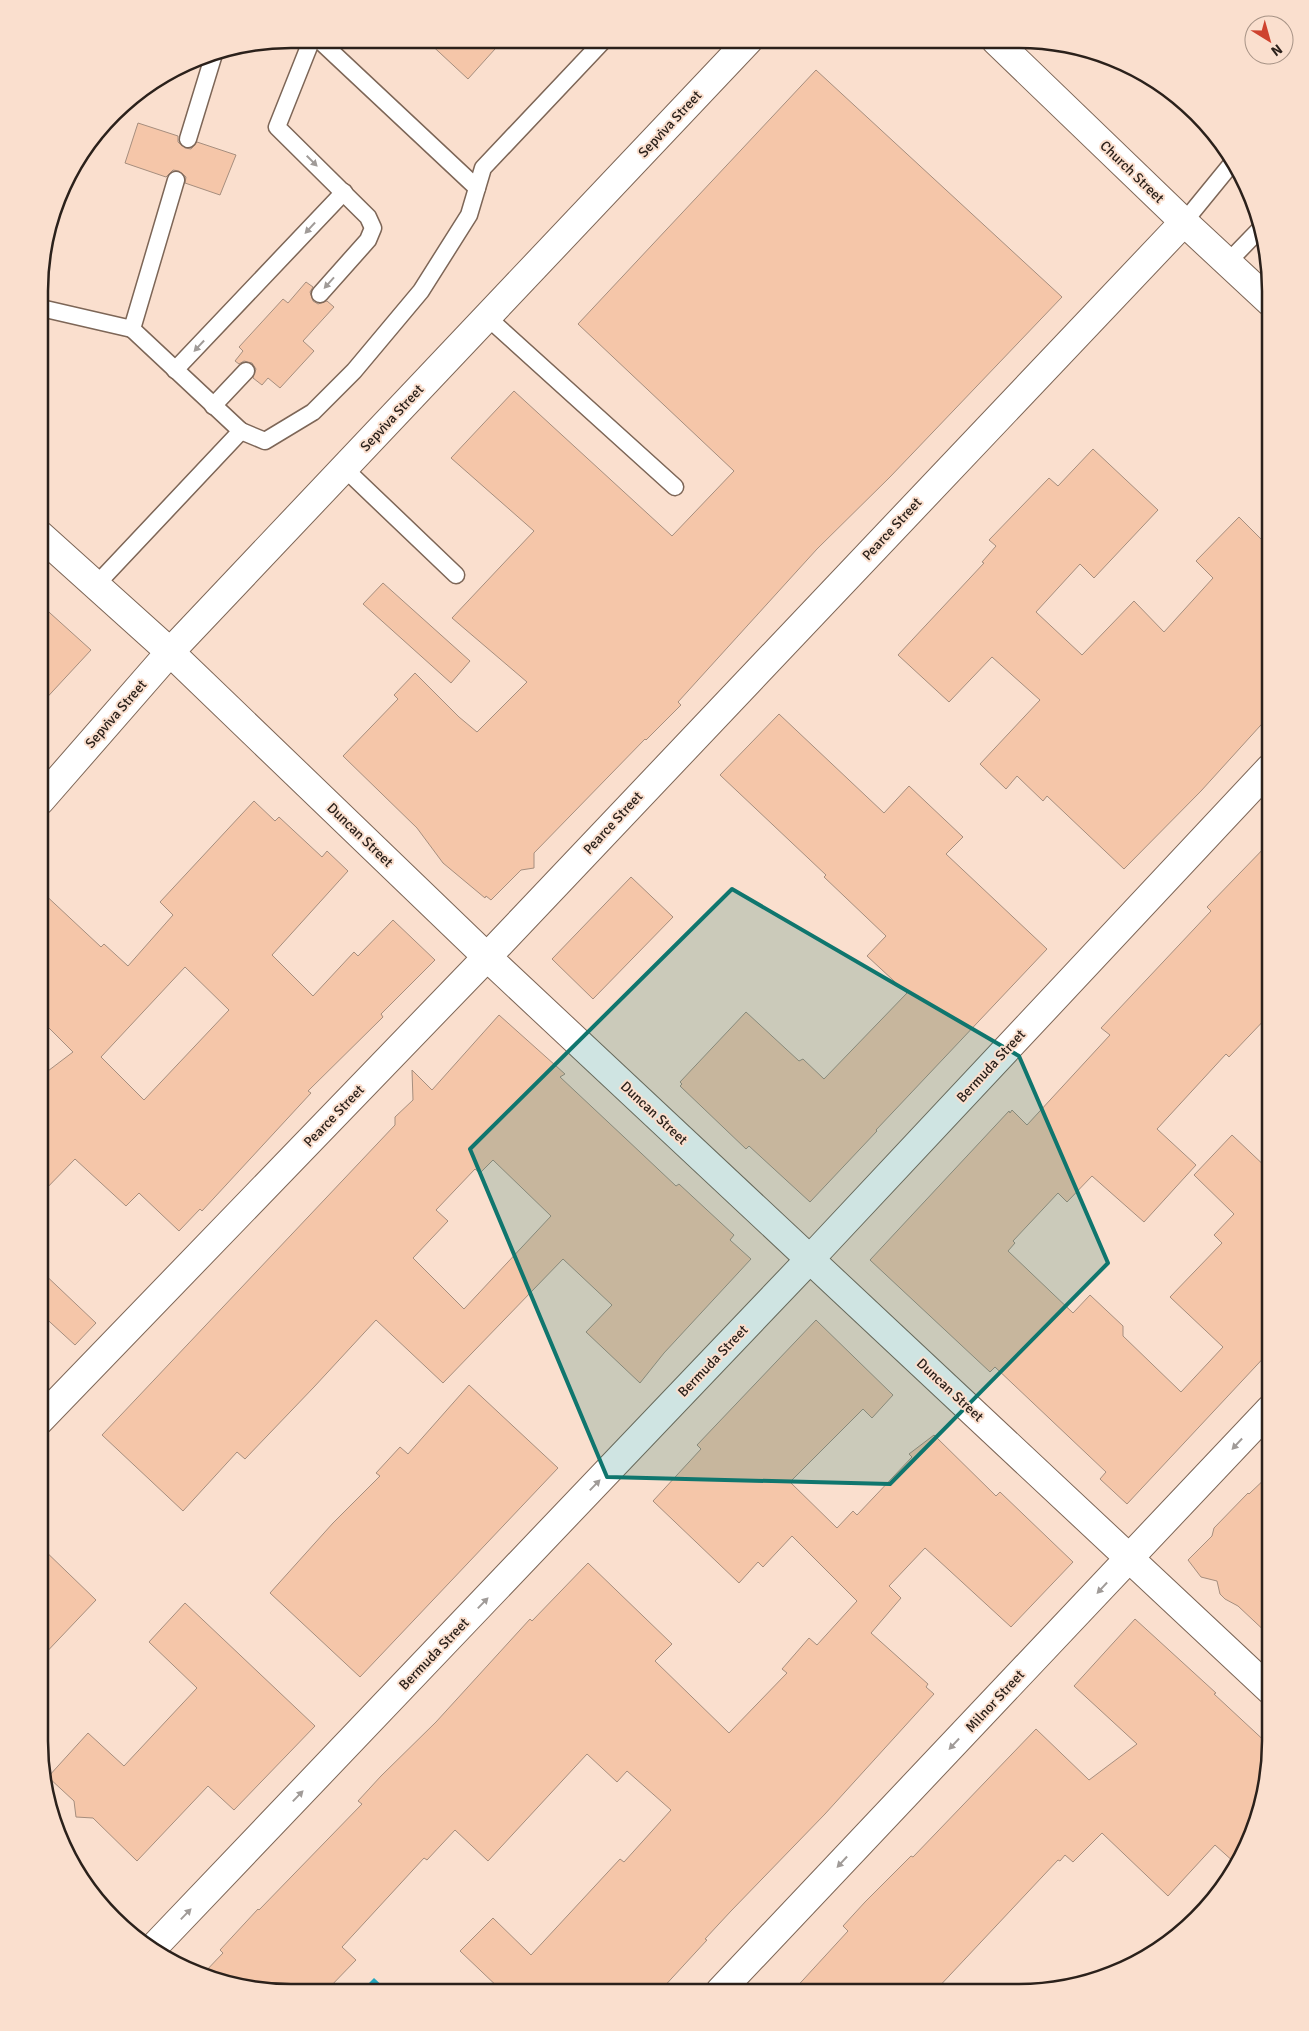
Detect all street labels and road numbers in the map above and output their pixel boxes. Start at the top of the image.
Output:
street label: Sepviva Street [635,87,705,161]
street label: Church Street [1096,137,1168,207]
street label: Sepviva Street [357,381,427,455]
street label: Pearce Street [859,494,925,564]
street label: Sepviva Street [82,676,150,752]
street label: Pearce Street [580,788,646,858]
street label: Duncan Street [323,799,397,871]
street label: Bermuda Street [953,1026,1029,1106]
street label: Duncan Street [617,1078,691,1148]
street label: Pearce Street [300,1081,368,1151]
street label: Bermuda Street [674,1321,752,1401]
street label: Duncan Street [913,1355,987,1425]
street label: Bermuda Street [395,1614,473,1694]
street label: Milnor Street [962,1666,1028,1736]

